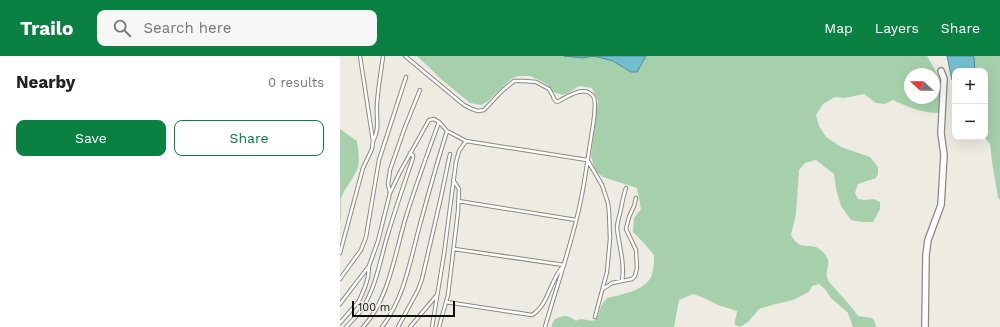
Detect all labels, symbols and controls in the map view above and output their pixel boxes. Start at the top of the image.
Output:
search box [97,10,377,46]
text: Trailo [20,17,73,40]
icon: search [111,17,133,39]
text: Search here [143,19,231,37]
text: Map [824,20,853,36]
text: Layers [875,20,919,36]
text: Share [941,20,980,36]
north arrow [904,68,940,104]
map controls [952,68,988,140]
button: + [952,68,988,104]
text: Nearby [16,72,75,92]
text: 0 results [268,75,324,90]
button: − [952,104,988,140]
button: Save [16,120,166,156]
button: Share [174,120,324,156]
scale bar [352,299,455,318]
text: 100 m [358,301,390,314]

